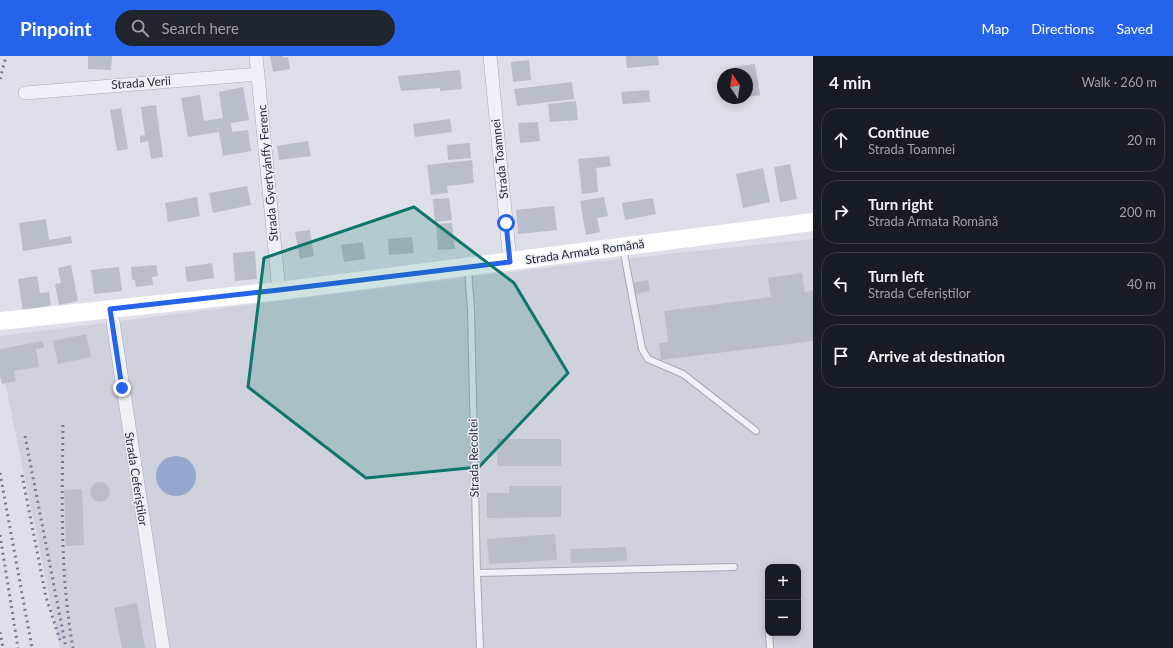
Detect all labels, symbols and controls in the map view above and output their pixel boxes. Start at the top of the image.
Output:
search box [115,10,395,46]
text: Pinpoint [20,17,91,40]
icon: search [129,17,151,39]
text: Search here [161,19,239,37]
text: Map [982,20,1009,37]
text: Directions [1031,20,1094,37]
text: Saved [1116,20,1153,37]
north arrow [717,68,753,104]
text: 4 min [829,72,871,93]
street label: Strada Verii [111,73,171,92]
text: Walk · 260 m [1081,74,1157,90]
street label: Strada Gyertyánffy Ferenc [254,104,281,242]
street label: Strada Toamnei [488,118,511,200]
text: Continue [868,123,929,141]
icon: ahead [830,129,852,151]
text: 20 m [1127,132,1156,148]
text: Strada Toamnei [868,141,955,157]
text: Turn right [868,195,933,213]
icon: right [830,201,852,223]
text: 200 m [1119,204,1156,220]
text: Strada Armata Română [868,213,998,229]
route start [497,214,515,232]
street label: Strada Armata Română [524,236,645,267]
text: Turn left [868,267,924,285]
icon: left [830,273,852,295]
text: 40 m [1127,276,1156,292]
text: Strada Ceferiștilor [868,285,971,301]
icon: arrive [830,345,852,367]
text: Arrive at destination [868,347,1005,365]
route end [113,379,131,397]
street label: Strada Recoltei [465,418,482,498]
street label: Strada Ceferiștilor [122,431,151,528]
map controls [765,564,801,636]
button: + [765,564,801,600]
button: − [765,600,801,636]

